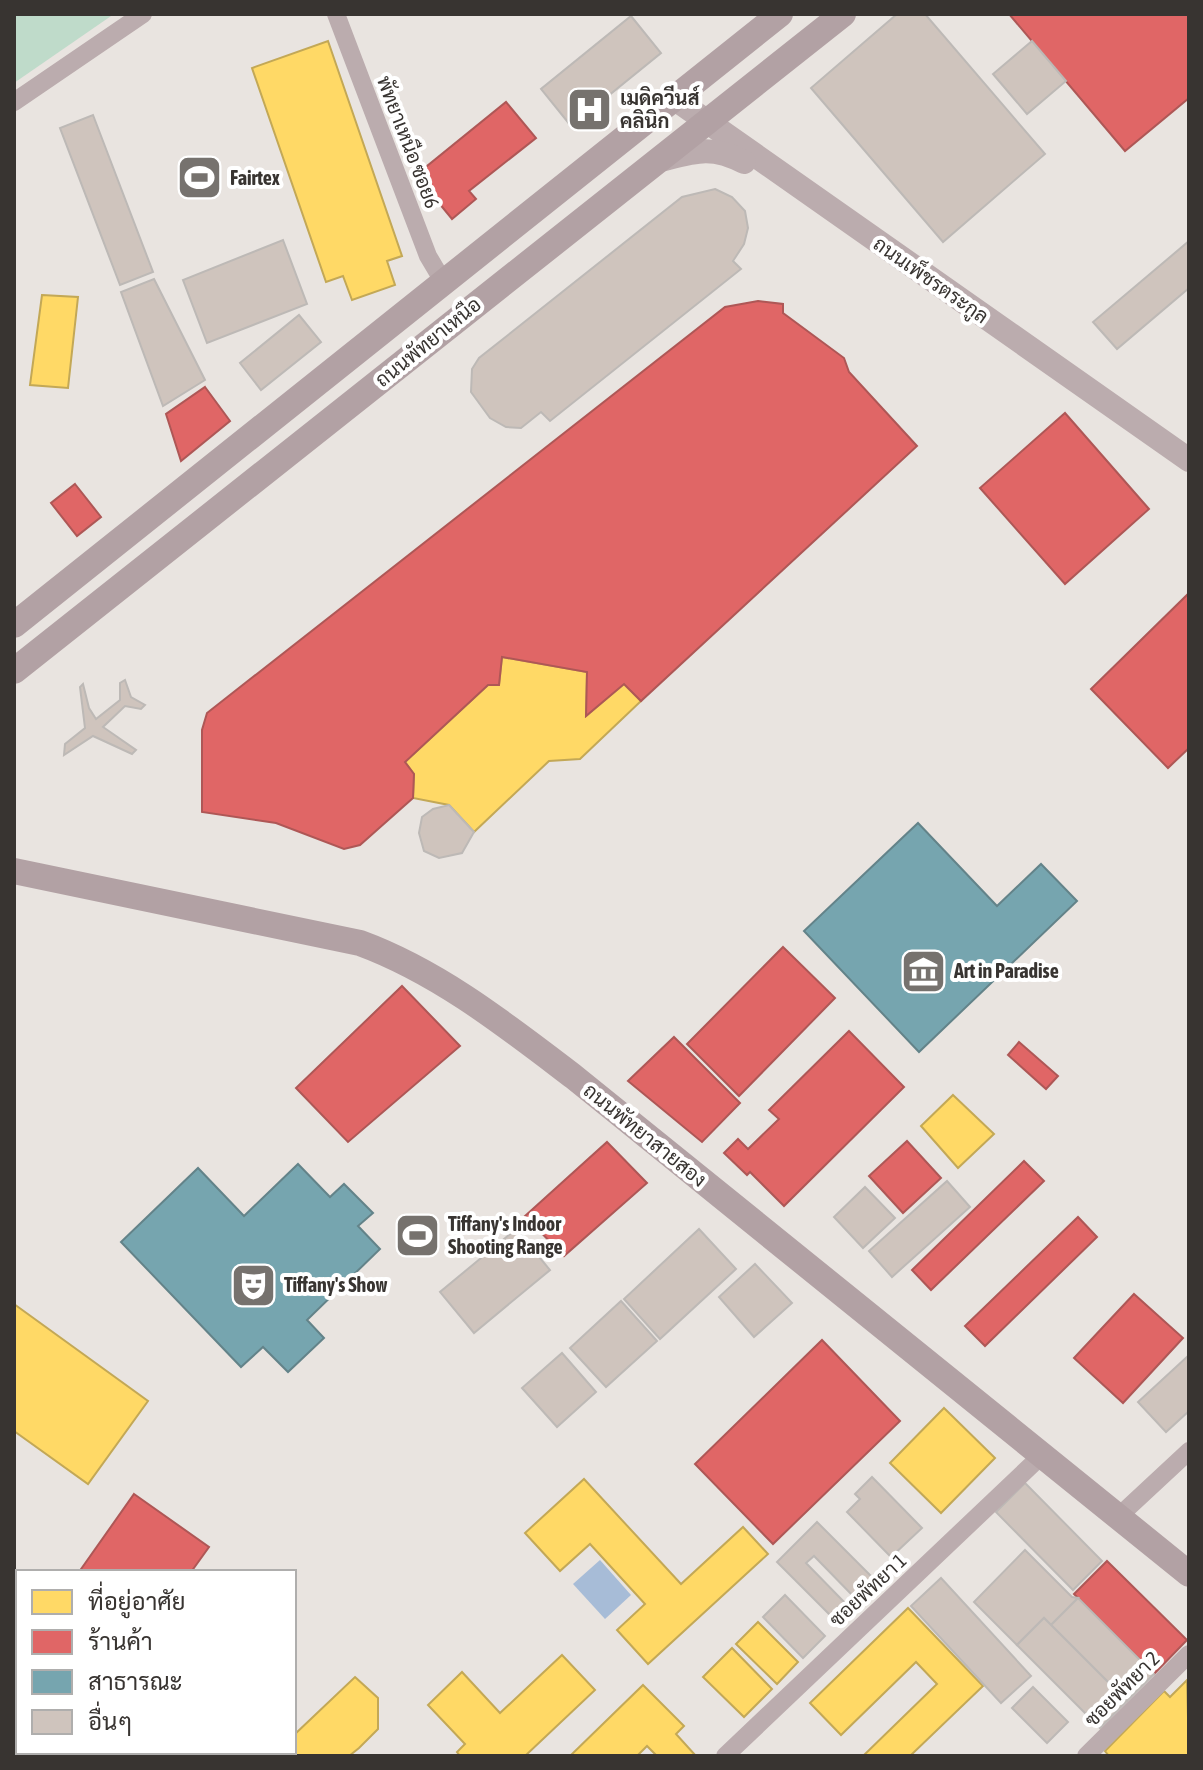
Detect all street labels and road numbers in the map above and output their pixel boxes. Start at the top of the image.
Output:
street label: พัทยาเหนือ ซอย6 [373,72,446,211]
street label: ถนนเพ็ชรตระกูล [867,229,995,331]
street label: ถนนพัทยาเหนือ [369,290,485,391]
street label: ถนนพัทยาสายสอง [579,1078,711,1191]
street label: ซอยพัทยา 1 [825,1548,911,1631]
street label: ซอยพัทยา 2 [1079,1646,1164,1731]

